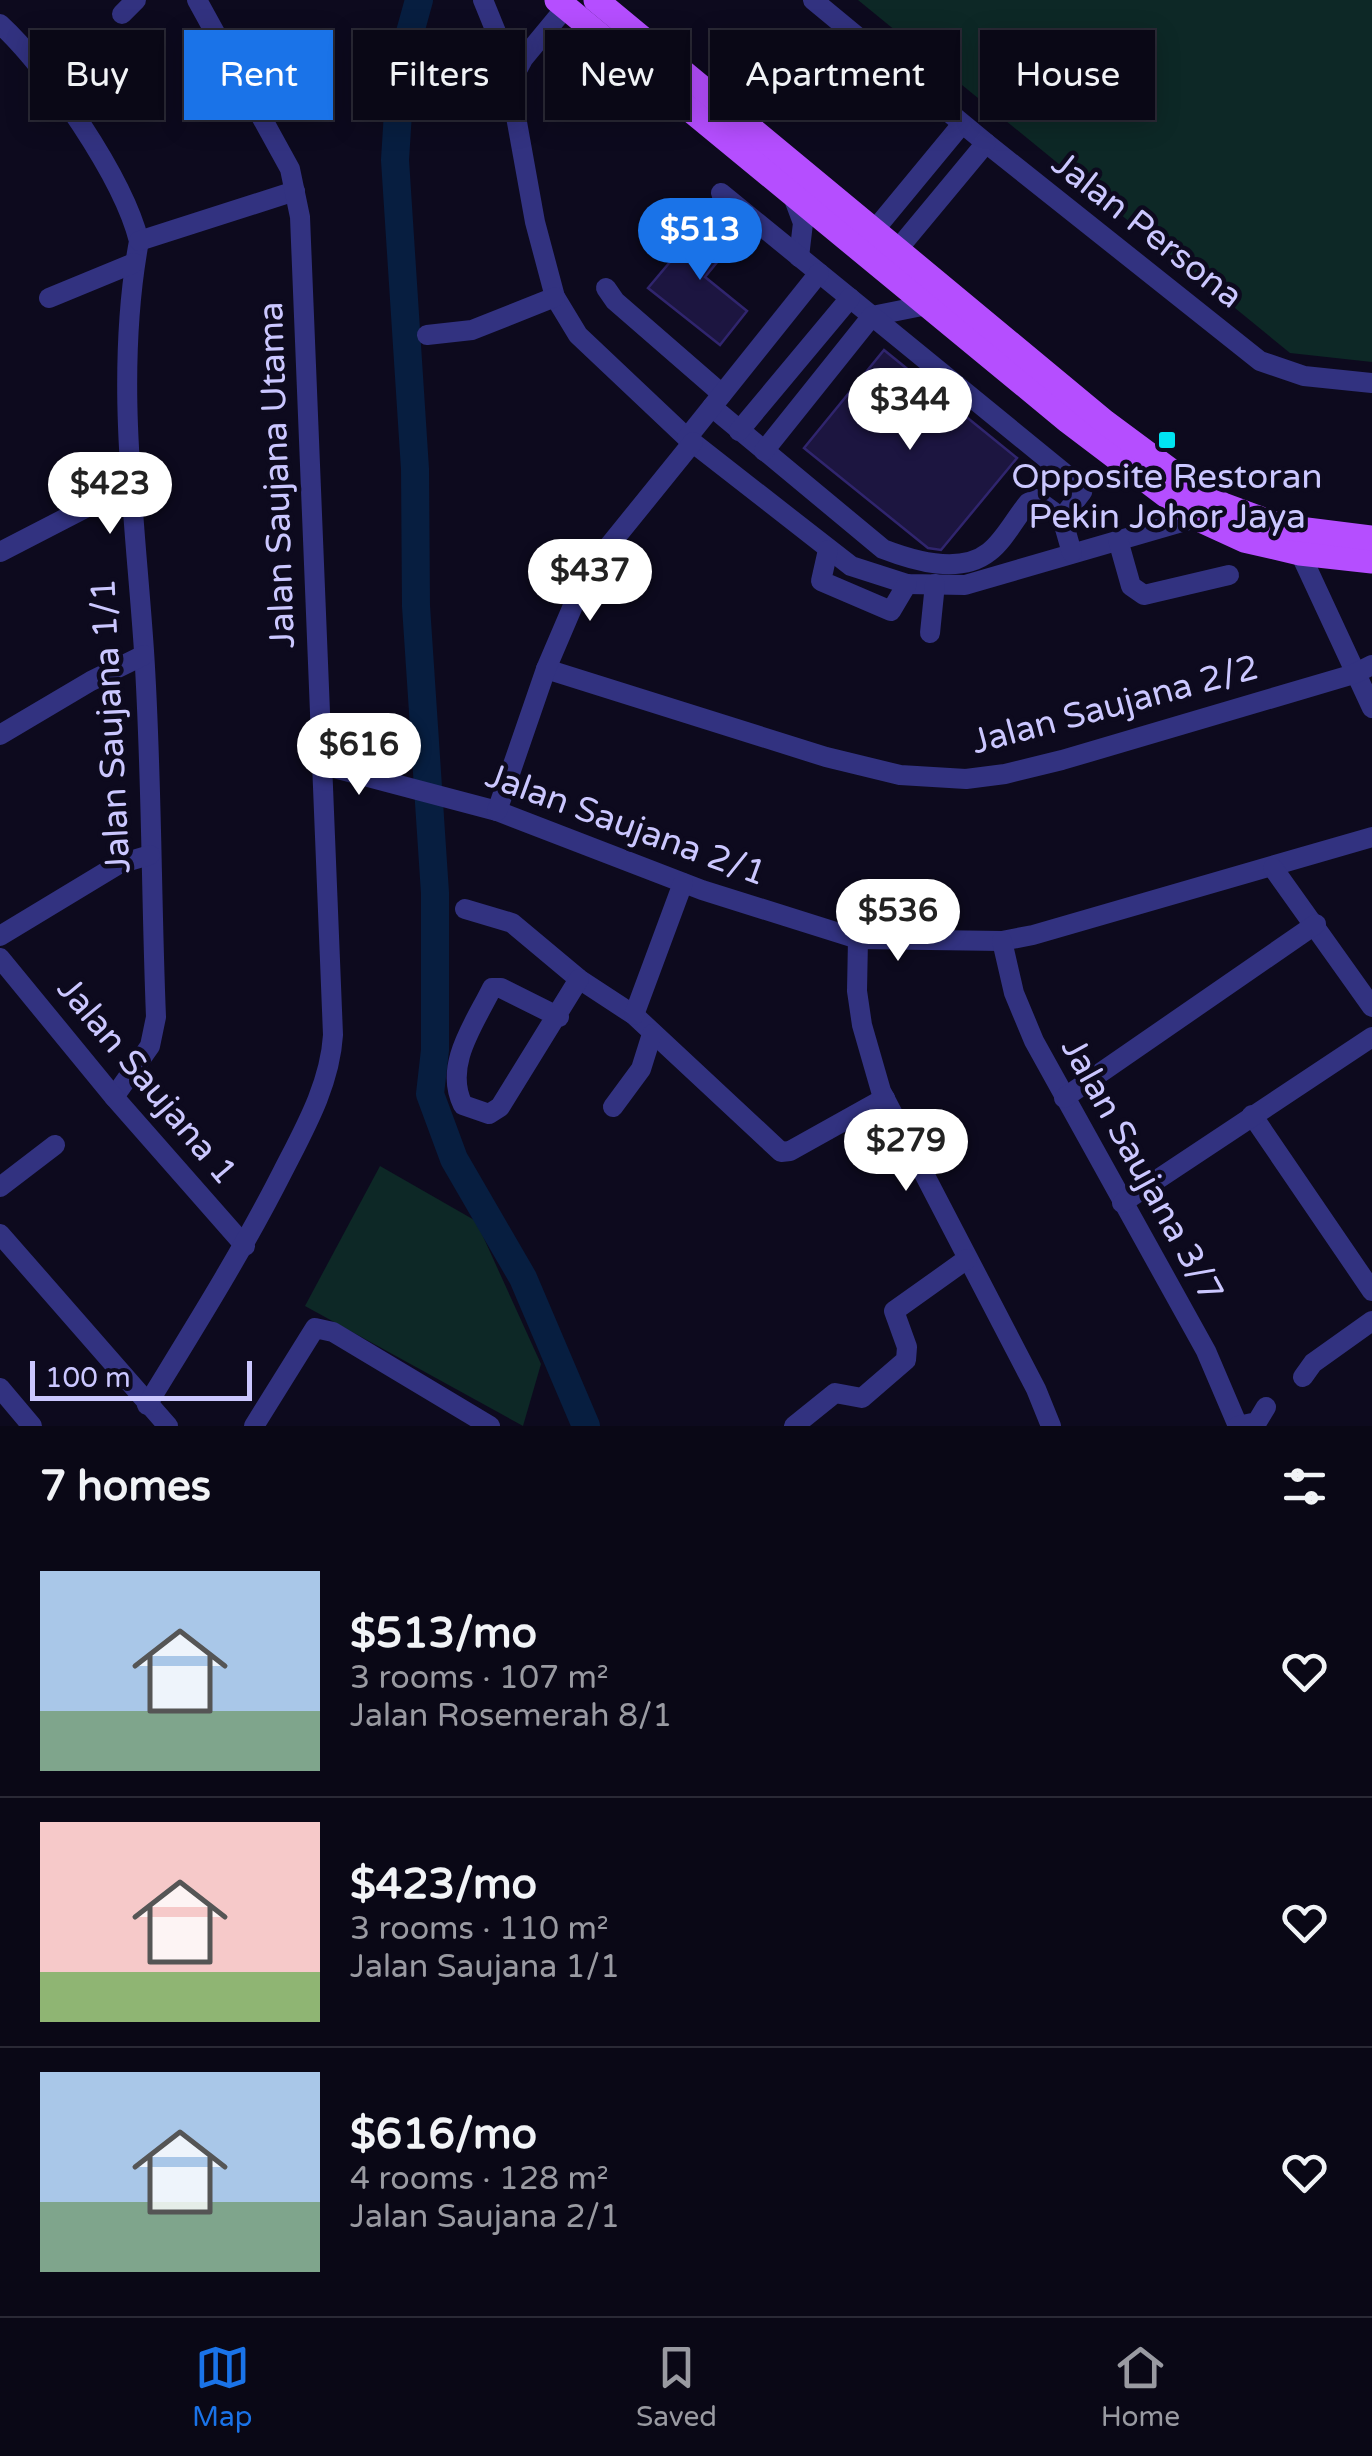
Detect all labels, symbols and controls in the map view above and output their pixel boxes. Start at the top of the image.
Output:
chip: Buy [30,30,164,120]
chip: Rent [184,30,333,120]
chip: Filters [353,30,525,120]
chip: New [545,30,690,120]
chip: Apartment [710,30,960,120]
chip: House [980,30,1155,120]
street label: Jalan Persona [1043,143,1251,317]
pin: $513 [641,198,759,283]
text: $513 [660,211,740,249]
street label: Jalan Saujana Utama [250,301,304,649]
pin: $344 [851,368,969,453]
text: $344 [870,381,950,419]
marker: Opposite Restoran Pekin Johor Jaya [1156,429,1178,451]
pin: $423 [51,452,169,537]
place label: Opposite Restoran Pekin Johor Jaya [1011,456,1323,538]
text: $423 [70,465,150,503]
pin: $437 [531,539,649,624]
text: $437 [550,552,630,590]
street label: Jalan Saujana 1/1 [82,577,140,875]
street label: Jalan Saujana 2/2 [967,647,1263,763]
pin: $616 [300,713,418,798]
text: $616 [319,726,399,764]
street label: Jalan Saujana 2/1 [480,755,772,895]
pin: $536 [839,879,957,964]
text: $536 [858,892,938,930]
street label: Jalan Saujana 1 [48,969,246,1193]
street label: Jalan Saujana 3/7 [1052,1031,1232,1309]
pin: $279 [847,1109,965,1194]
text: $279 [866,1122,946,1160]
scale bar [30,1356,252,1400]
text: 100 m [45,1361,131,1395]
icon: filters [1277,1459,1332,1514]
text: 7 homes [40,1461,211,1512]
text: $513/mo [350,1608,537,1659]
icon: home [120,1611,240,1731]
icon: heart [1277,1644,1332,1699]
text: 3 rooms · 107 m² [350,1659,609,1697]
text: Jalan Rosemerah 8/1 [350,1697,672,1735]
text: $423/mo [350,1859,537,1910]
icon: home [120,1862,240,1982]
icon: heart [1277,1895,1332,1950]
text: 3 rooms · 110 m² [350,1910,609,1948]
text: Jalan Saujana 1/1 [350,1948,620,1986]
text: $616/mo [350,2109,537,2160]
icon: home [120,2112,240,2232]
icon: heart [1277,2145,1332,2200]
text: 4 rooms · 128 m² [350,2160,609,2198]
text: Jalan Saujana 2/1 [350,2198,620,2236]
tab: Map [192,2340,252,2434]
tab: Saved [636,2340,717,2434]
tab: Home [1101,2340,1180,2434]

